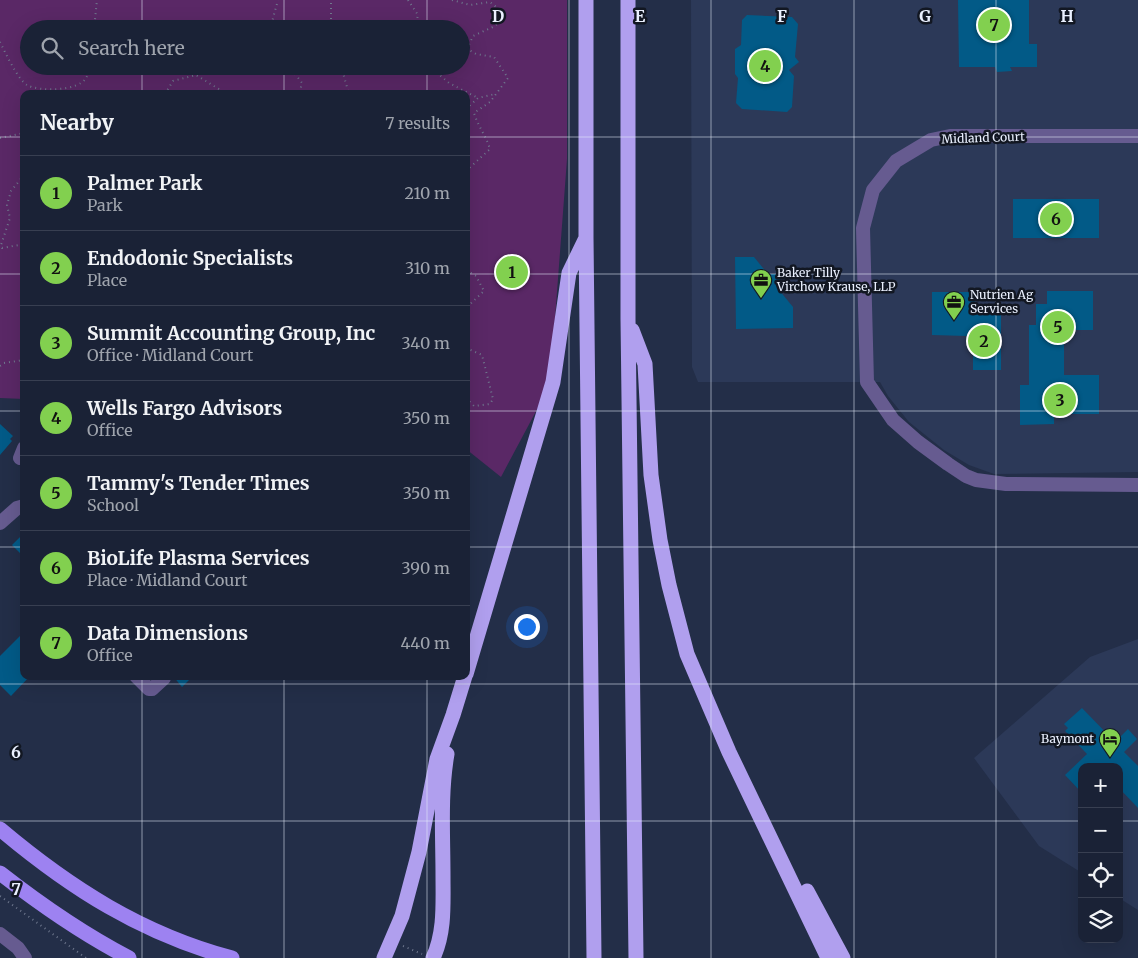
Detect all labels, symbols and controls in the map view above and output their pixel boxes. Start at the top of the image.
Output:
text: D [492,6,504,26]
text: E [635,6,646,26]
text: F [777,6,787,26]
text: G [919,6,931,26]
pin: 7 [978,6,1010,44]
text: H [1060,6,1074,26]
search box [20,20,470,75]
icon: search [38,34,66,62]
text: Search here [78,36,185,60]
pin: 4 [749,47,781,85]
text: Nearby [40,109,114,136]
text: 7 results [385,113,450,133]
street label: Midland Court [941,129,1025,146]
text: Palmer Park [87,171,202,195]
text: 1 [52,183,60,203]
text: 210 m [405,183,450,203]
text: Park [87,195,123,215]
pin: 6 [1040,200,1072,238]
text: Endodonic Specialists [87,246,293,270]
pin: 1 [496,253,528,291]
text: 2 [51,258,61,278]
text: 310 m [405,258,450,278]
place label: Baker Tilly Virchow Krause, LLP [776,265,896,294]
office icon: Baker Tilly Virchow Krause, LLP [749,268,773,299]
text: Place [87,270,127,290]
place label: Nutrien Ag Services [970,287,1034,316]
office icon: Nutrien Ag Services [942,290,966,321]
pin: 5 [1042,308,1074,346]
text: Summit Accounting Group, Inc [87,321,375,345]
pin: 2 [968,322,1000,360]
text: 3 [51,333,61,353]
text: 340 m [401,333,450,353]
text: Office · Midland Court [87,345,253,365]
pin: 3 [1044,381,1076,419]
text: Wells Fargo Advisors [87,396,282,420]
text: 4 [51,408,61,428]
text: 350 m [403,408,450,428]
text: Office [87,420,133,440]
text: Tammy's Tender Times [87,471,310,495]
text: 5 [51,483,61,503]
text: 350 m [403,483,450,503]
text: School [87,495,139,515]
text: BioLife Plasma Services [87,546,310,570]
text: 6 [51,558,61,578]
text: 390 m [402,558,450,578]
text: Place · Midland Court [87,570,248,590]
your location [514,614,540,640]
text: Data Dimensions [87,621,248,645]
text: 7 [51,633,61,653]
text: 440 m [400,633,450,653]
text: Office [87,645,133,665]
hotel icon: Baymont [1098,727,1122,758]
place label: Baymont [1041,731,1094,746]
text: 6 [11,742,21,762]
map controls [1078,763,1123,943]
button: + [1078,763,1123,808]
button: − [1078,808,1123,853]
button: locate [1078,853,1123,898]
text: 7 [11,879,21,899]
button: layers [1078,898,1123,943]

